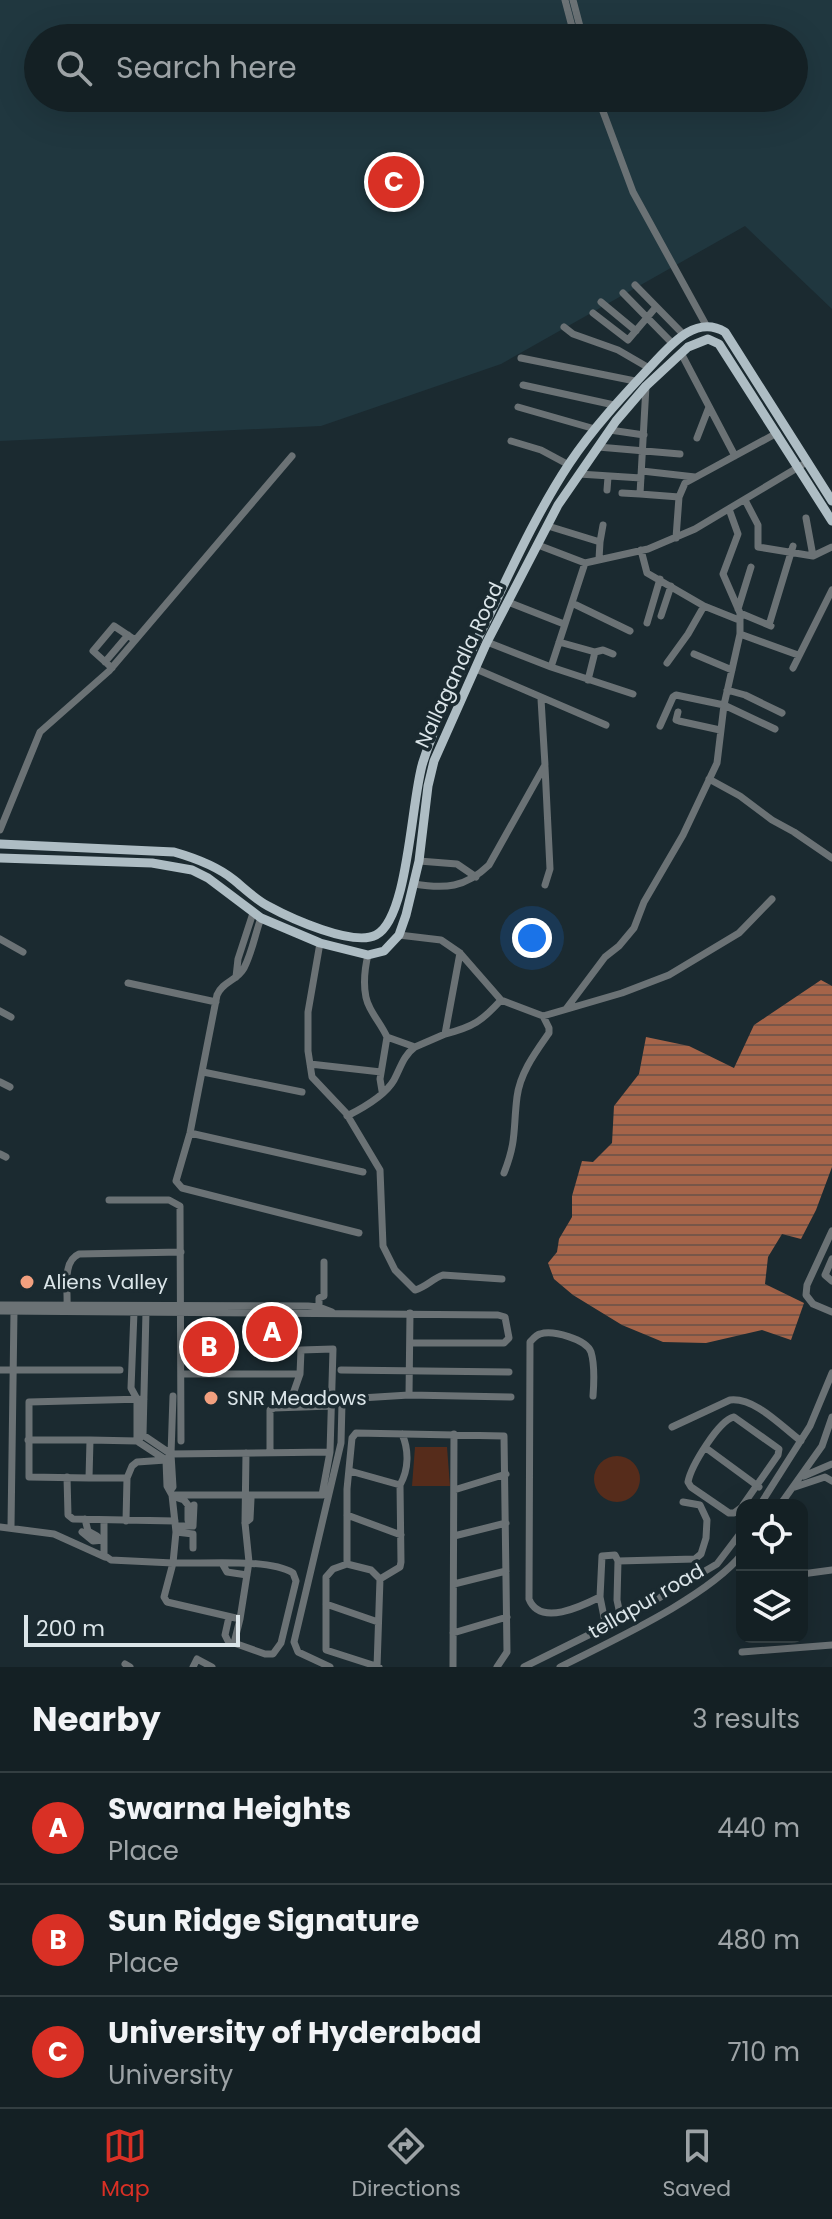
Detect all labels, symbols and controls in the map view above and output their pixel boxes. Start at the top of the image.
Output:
search box [24,24,808,112]
icon: search [52,46,96,90]
text: Search here [116,46,297,89]
pin: C [368,152,420,212]
street label: Nallagandla Road [408,577,510,753]
your location [512,918,552,958]
place label: Aliens Valley [43,1268,168,1296]
marker: Aliens Valley [18,1273,36,1291]
pin: A [246,1302,298,1362]
pin: B [183,1317,235,1377]
place label: SNR Meadows [227,1384,367,1412]
marker: SNR Meadows [202,1389,220,1407]
map controls [736,1499,808,1643]
button: locate [736,1499,808,1571]
street label: tellapur road [583,1557,709,1645]
button: layers [736,1571,808,1643]
scale bar [24,1611,240,1647]
text: 200 m [36,1613,105,1644]
text: Nearby [32,1695,161,1743]
text: 3 results [692,1701,800,1737]
text: Swarna Heights [108,1787,351,1830]
text: A [48,1810,68,1846]
text: 440 m [717,1810,800,1846]
text: Place [108,1833,179,1869]
text: Sun Ridge Signature [108,1899,419,1942]
text: B [49,1922,67,1958]
text: 480 m [717,1922,800,1958]
text: Place [108,1945,179,1981]
text: University of Hyderabad [108,2011,482,2054]
text: C [48,2034,68,2070]
text: 710 m [727,2034,800,2070]
text: University [108,2057,233,2093]
tab: Map [101,2124,150,2205]
tab: Directions [351,2124,461,2205]
tab: Saved [662,2124,731,2205]

